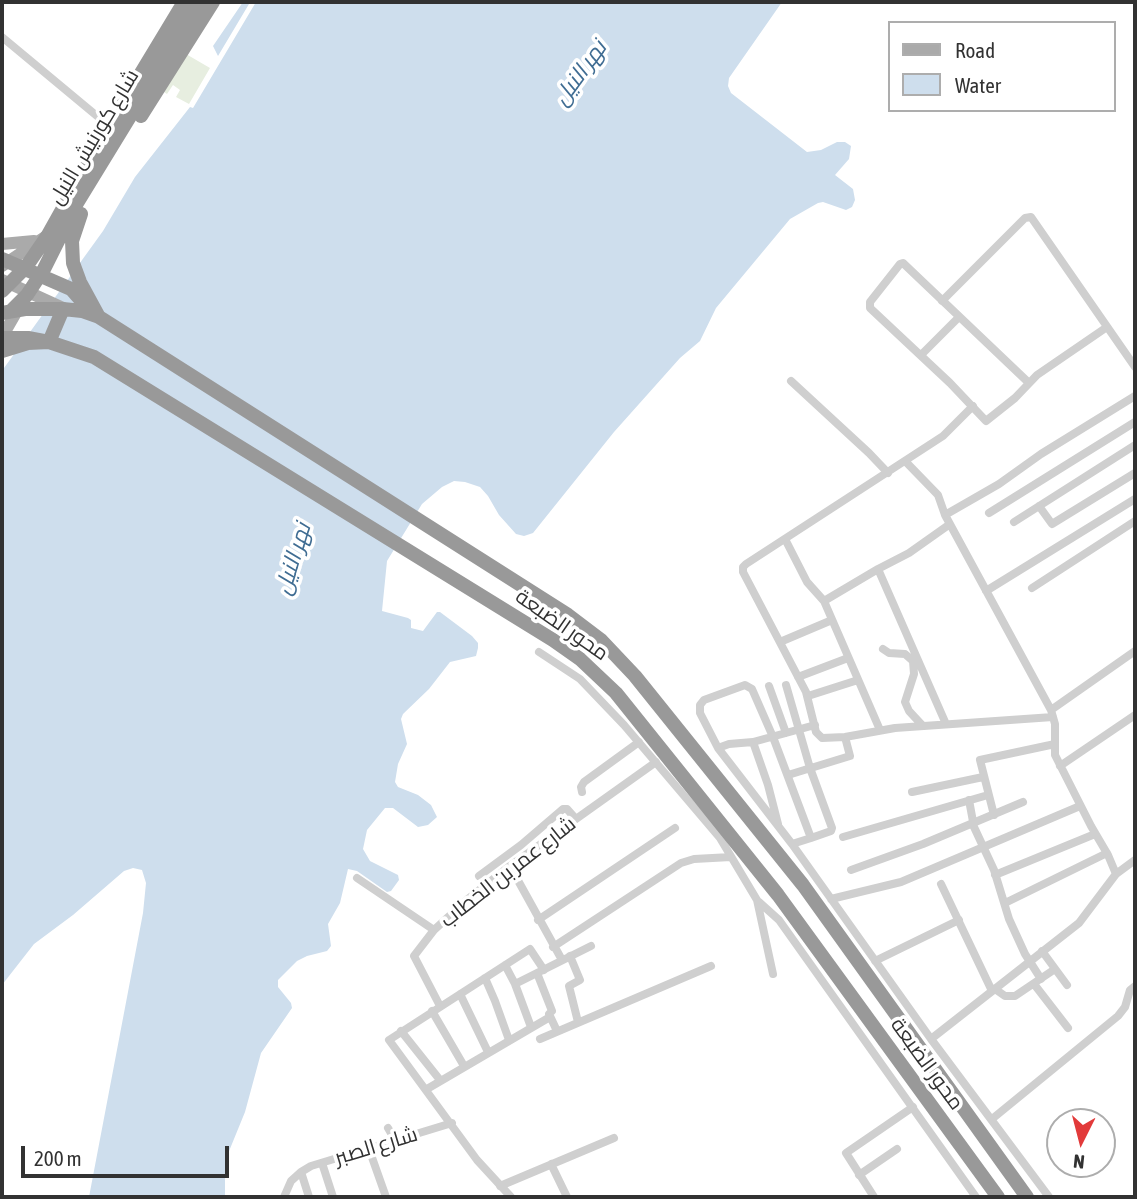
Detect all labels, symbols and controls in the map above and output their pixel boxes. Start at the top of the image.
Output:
legend [888,21,1116,112]
water label: نهر النيل [547,35,613,111]
text: Road [955,38,995,62]
street label: شارع كورنيش النيل [44,65,144,209]
text: Water [955,73,1001,97]
water label: نهر النيل [269,520,317,598]
street label: محور الضبعة [511,584,613,666]
street label: شارع عمر بن الخطاب [435,811,581,933]
street label: محور الضبعة [885,1013,969,1115]
north arrow [1046,1108,1116,1178]
street label: شارع الصبر [331,1121,421,1171]
scale bar [24,1132,233,1176]
text: 200 m [34,1146,82,1170]
text: N [1072,1150,1086,1173]

